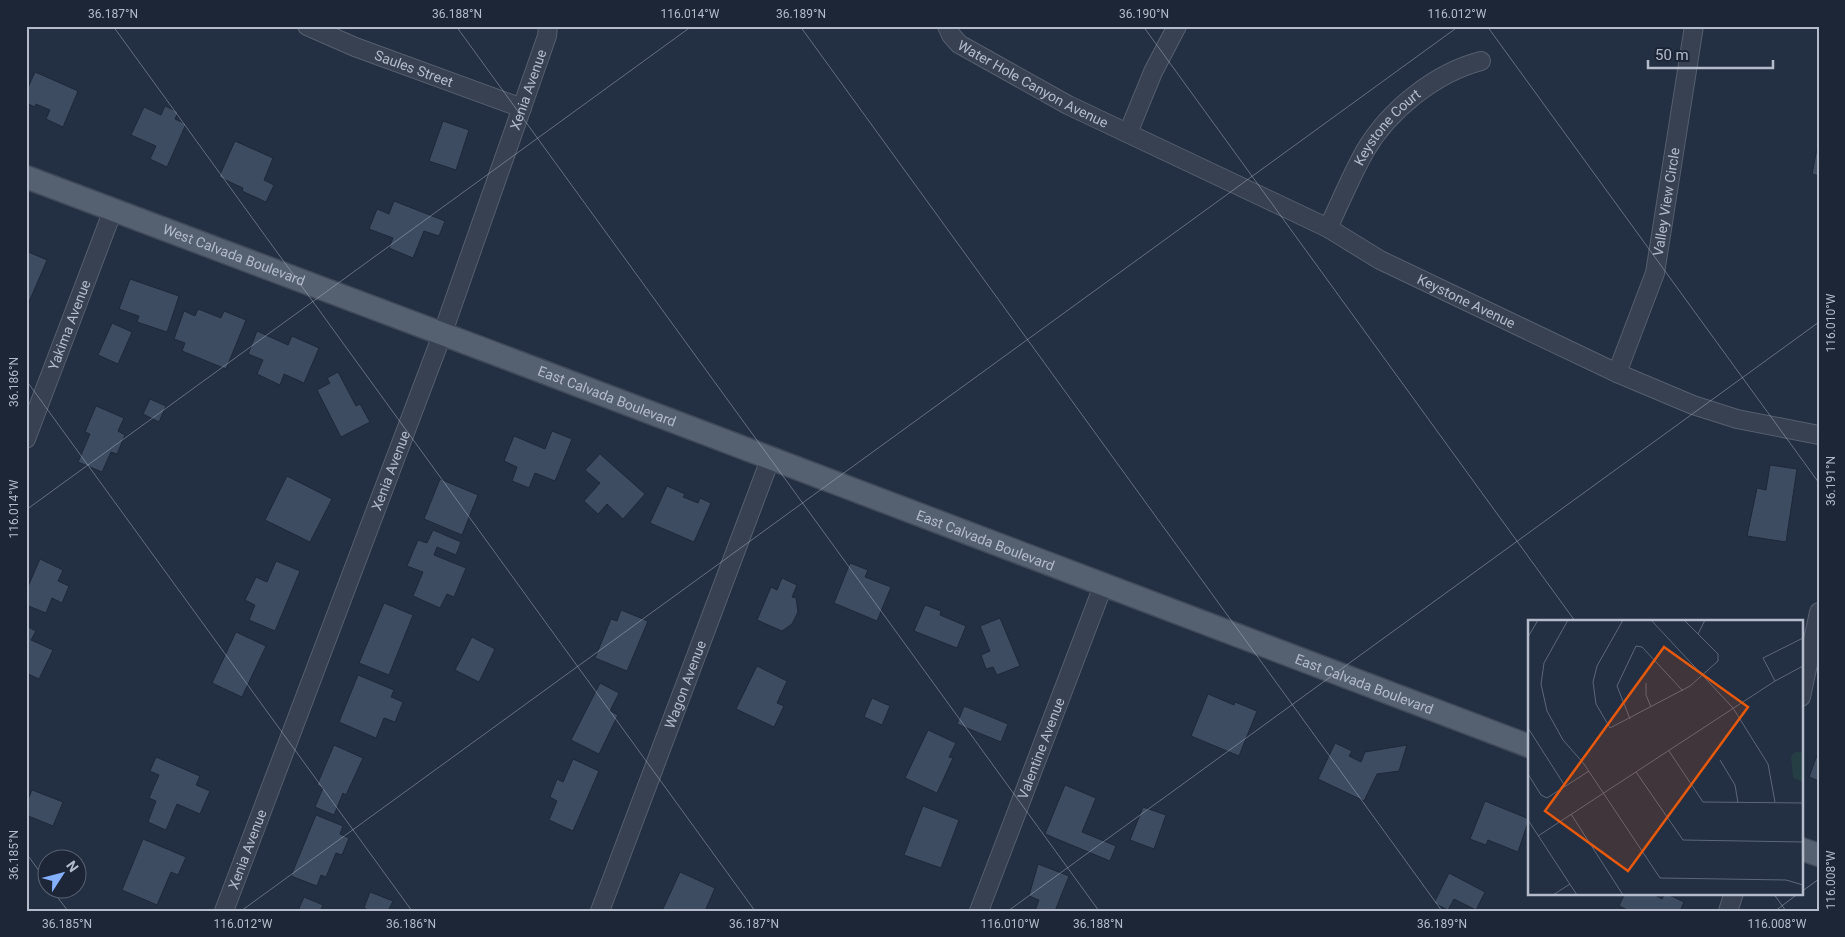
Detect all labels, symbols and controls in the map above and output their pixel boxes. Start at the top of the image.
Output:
text: 36.187°N [88,7,138,21]
text: 36.188°N [432,7,482,21]
text: 116.014°W [661,7,720,21]
text: 36.189°N [776,7,826,21]
text: 36.190°N [1119,7,1169,21]
text: 116.012°W [1428,7,1487,21]
street label: Water Hole Canyon Avenue [955,37,1111,131]
scale bar [1648,38,1772,70]
text: 50 m [1655,46,1689,64]
street label: Saules Street [372,47,456,90]
street label: Xenia Avenue [507,47,550,132]
street label: Keystone Court [1351,85,1424,168]
street label: Valley View Circle [1650,146,1683,257]
street label: West Calvada Boulevard [161,221,307,289]
street label: Keystone Avenue [1415,271,1518,331]
street label: Yakima Avenue [45,278,94,372]
text: 116.010°W [1824,293,1838,352]
text: 36.186°N [7,357,21,407]
street label: East Calvada Boulevard [536,363,678,430]
street label: Xenia Avenue [368,428,413,513]
text: 36.191°N [1824,456,1838,506]
text: 116.014°W [7,479,21,538]
street label: East Calvada Boulevard [914,507,1057,574]
inset map [1528,620,1802,894]
street label: Wagon Avenue [661,638,709,731]
street label: East Calvada Boulevard [1293,651,1435,717]
street label: Valentine Avenue [1014,695,1068,801]
street label: Xenia Avenue [225,807,270,891]
text: 36.185°N [7,830,21,880]
north arrow [38,850,88,900]
text: 116.008°W [1824,850,1838,909]
text: N [63,858,82,875]
text: 36.185°N [42,917,92,931]
text: 116.012°W [214,917,273,931]
text: 36.186°N [386,917,436,931]
text: 36.187°N [729,917,779,931]
text: 116.010°W [981,917,1040,931]
text: 36.188°N [1073,917,1123,931]
text: 36.189°N [1417,917,1467,931]
text: 116.008°W [1748,917,1807,931]

